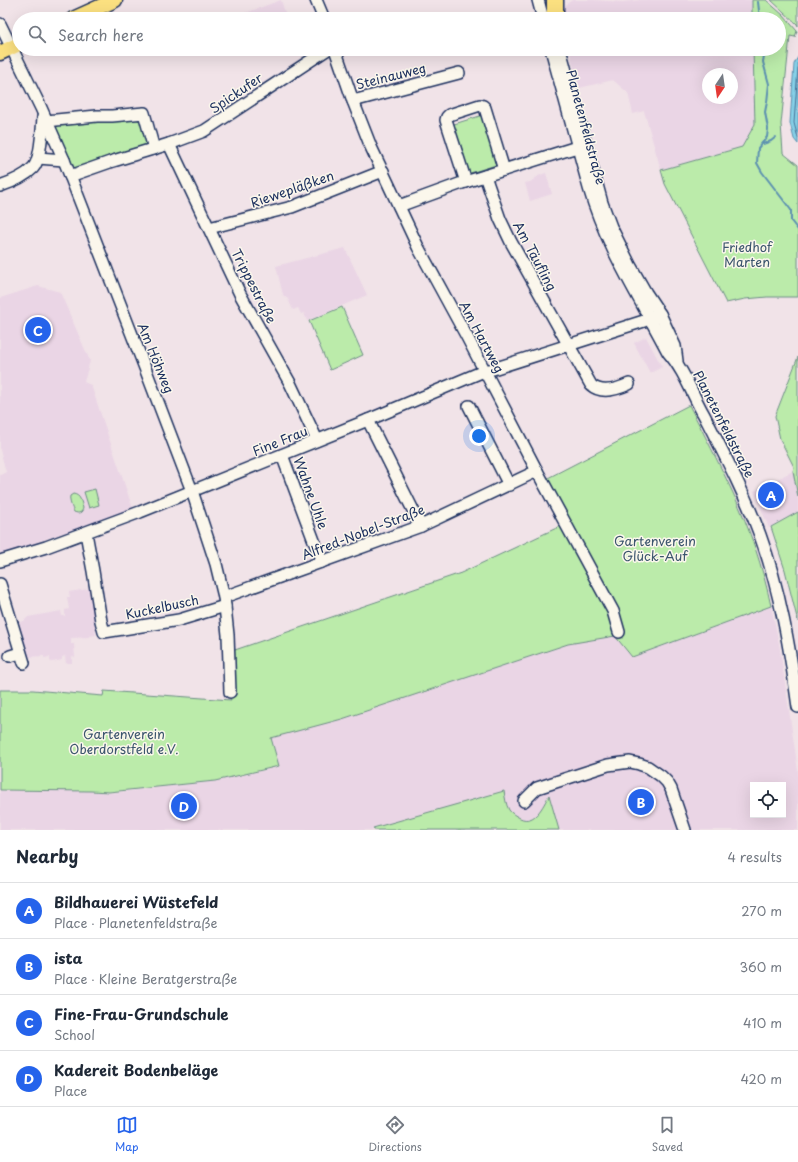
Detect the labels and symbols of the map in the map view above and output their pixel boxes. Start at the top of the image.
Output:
street label: Steinauweg [354,58,428,93]
street label: Spickufer [205,67,267,117]
street label: Planetenfeldstraße [562,67,611,186]
north arrow [702,68,738,104]
street label: Riewepläßken [248,165,336,212]
street label: Am Täufling [509,218,562,294]
park label: Friedhof Marten [722,237,773,271]
street label: Trippestraße [227,245,281,326]
street label: Am Hartweg [455,297,509,376]
pin: C [25,315,51,345]
street label: Am Höhweg [134,320,179,396]
street label: Planetenfeldstraße [689,367,760,481]
street label: Fine Frau [249,421,310,460]
your location [469,426,489,446]
street label: Wahne Uhle [290,454,333,532]
pin: A [758,480,784,510]
street label: Alfred-Nobel-Straße [299,499,427,564]
park label: Gartenverein Glück-Auf [614,531,696,565]
street label: Kuckelbusch [124,589,200,624]
park label: Gartenverein Oberdorstfeld e.V. [69,724,179,758]
pin: B [628,787,654,817]
pin: D [171,791,197,821]

